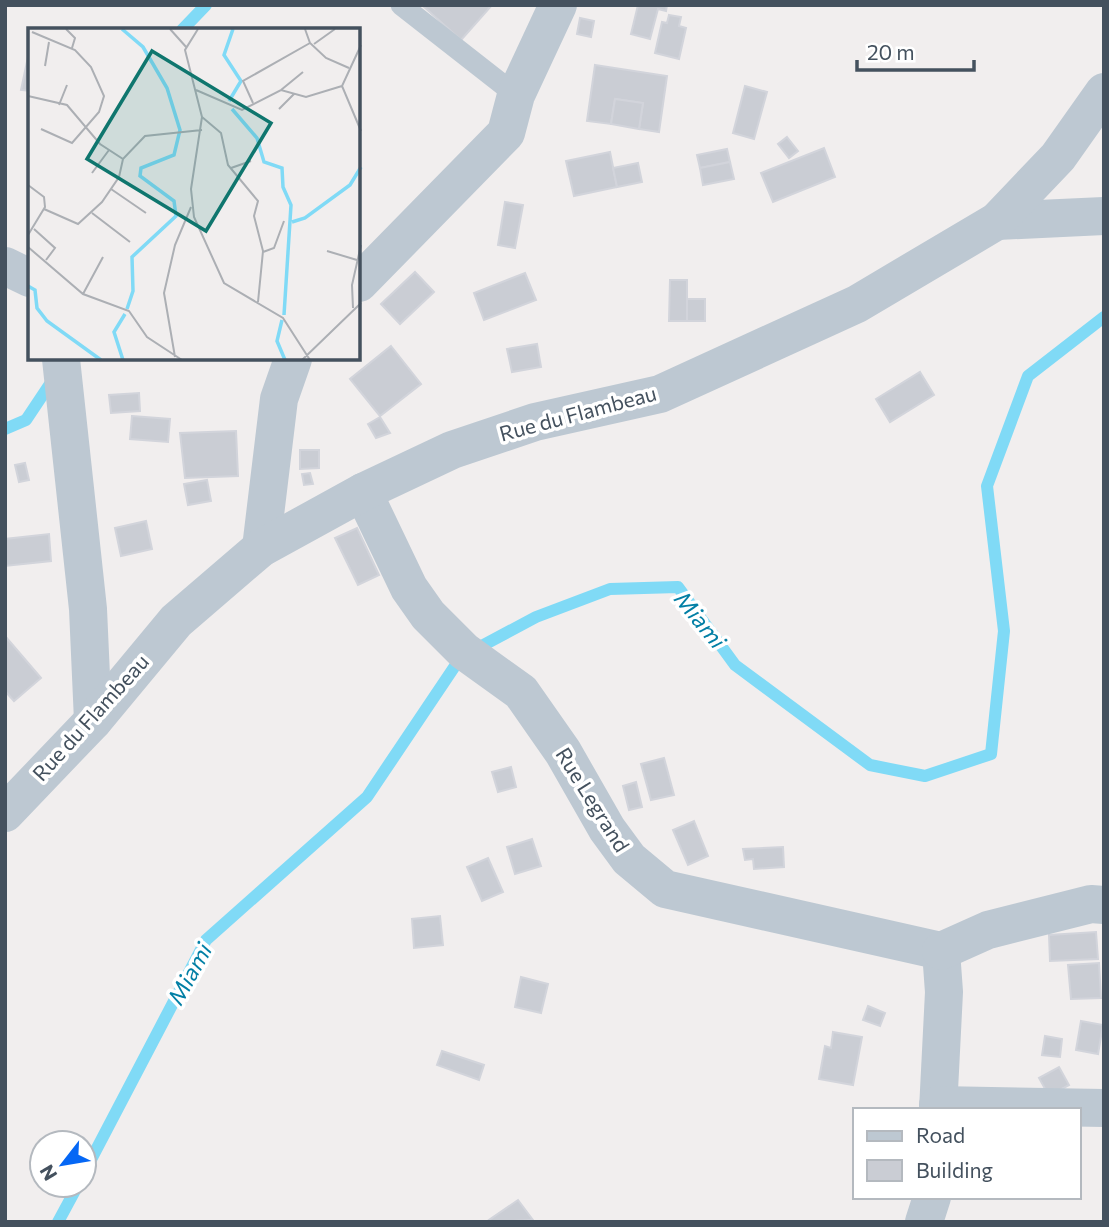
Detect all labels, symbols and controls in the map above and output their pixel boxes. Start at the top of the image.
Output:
inset map [28,28,360,360]
scale bar [857,28,974,72]
text: 20 m [867,39,915,64]
street label: Rue du Flambeau [496,380,659,446]
water label: Miami [669,585,733,655]
street label: Rue du Flambeau [27,649,153,785]
street label: Rue Legrand [551,742,635,856]
water label: Miami [161,937,218,1009]
legend [853,1108,1081,1199]
text: Road [916,1122,965,1147]
north arrow [28,1129,98,1199]
text: Building [916,1157,993,1182]
text: N [34,1161,62,1185]

